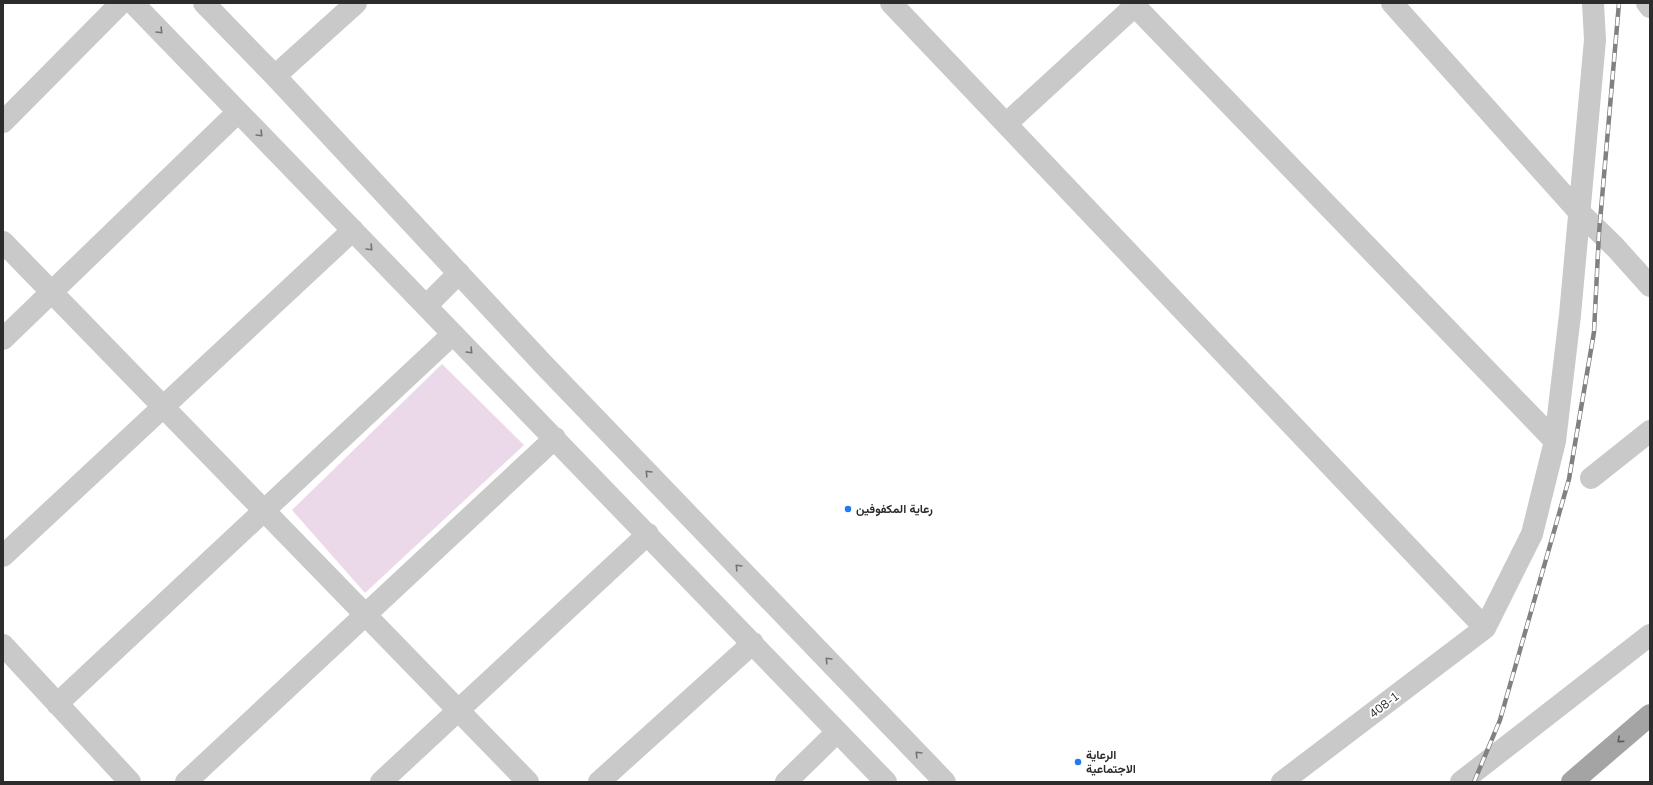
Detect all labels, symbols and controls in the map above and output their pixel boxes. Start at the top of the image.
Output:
one-way arrow [155,26,163,34]
one-way arrow [255,129,263,137]
one-way arrow [365,243,373,251]
one-way arrow [465,346,473,354]
one-way arrow [645,470,653,478]
place label: رعاية المكفوفين [856,501,933,517]
marker: رعاية المكفوفين [843,504,853,514]
one-way arrow [735,564,743,572]
one-way arrow [825,657,833,665]
street label: 408-1 [1366,688,1402,722]
one-way arrow [1618,736,1625,743]
place label: الرعاية الاجتماعية [1086,747,1136,777]
one-way arrow [915,751,923,759]
marker: الرعاية الاجتماعية [1073,757,1083,767]

